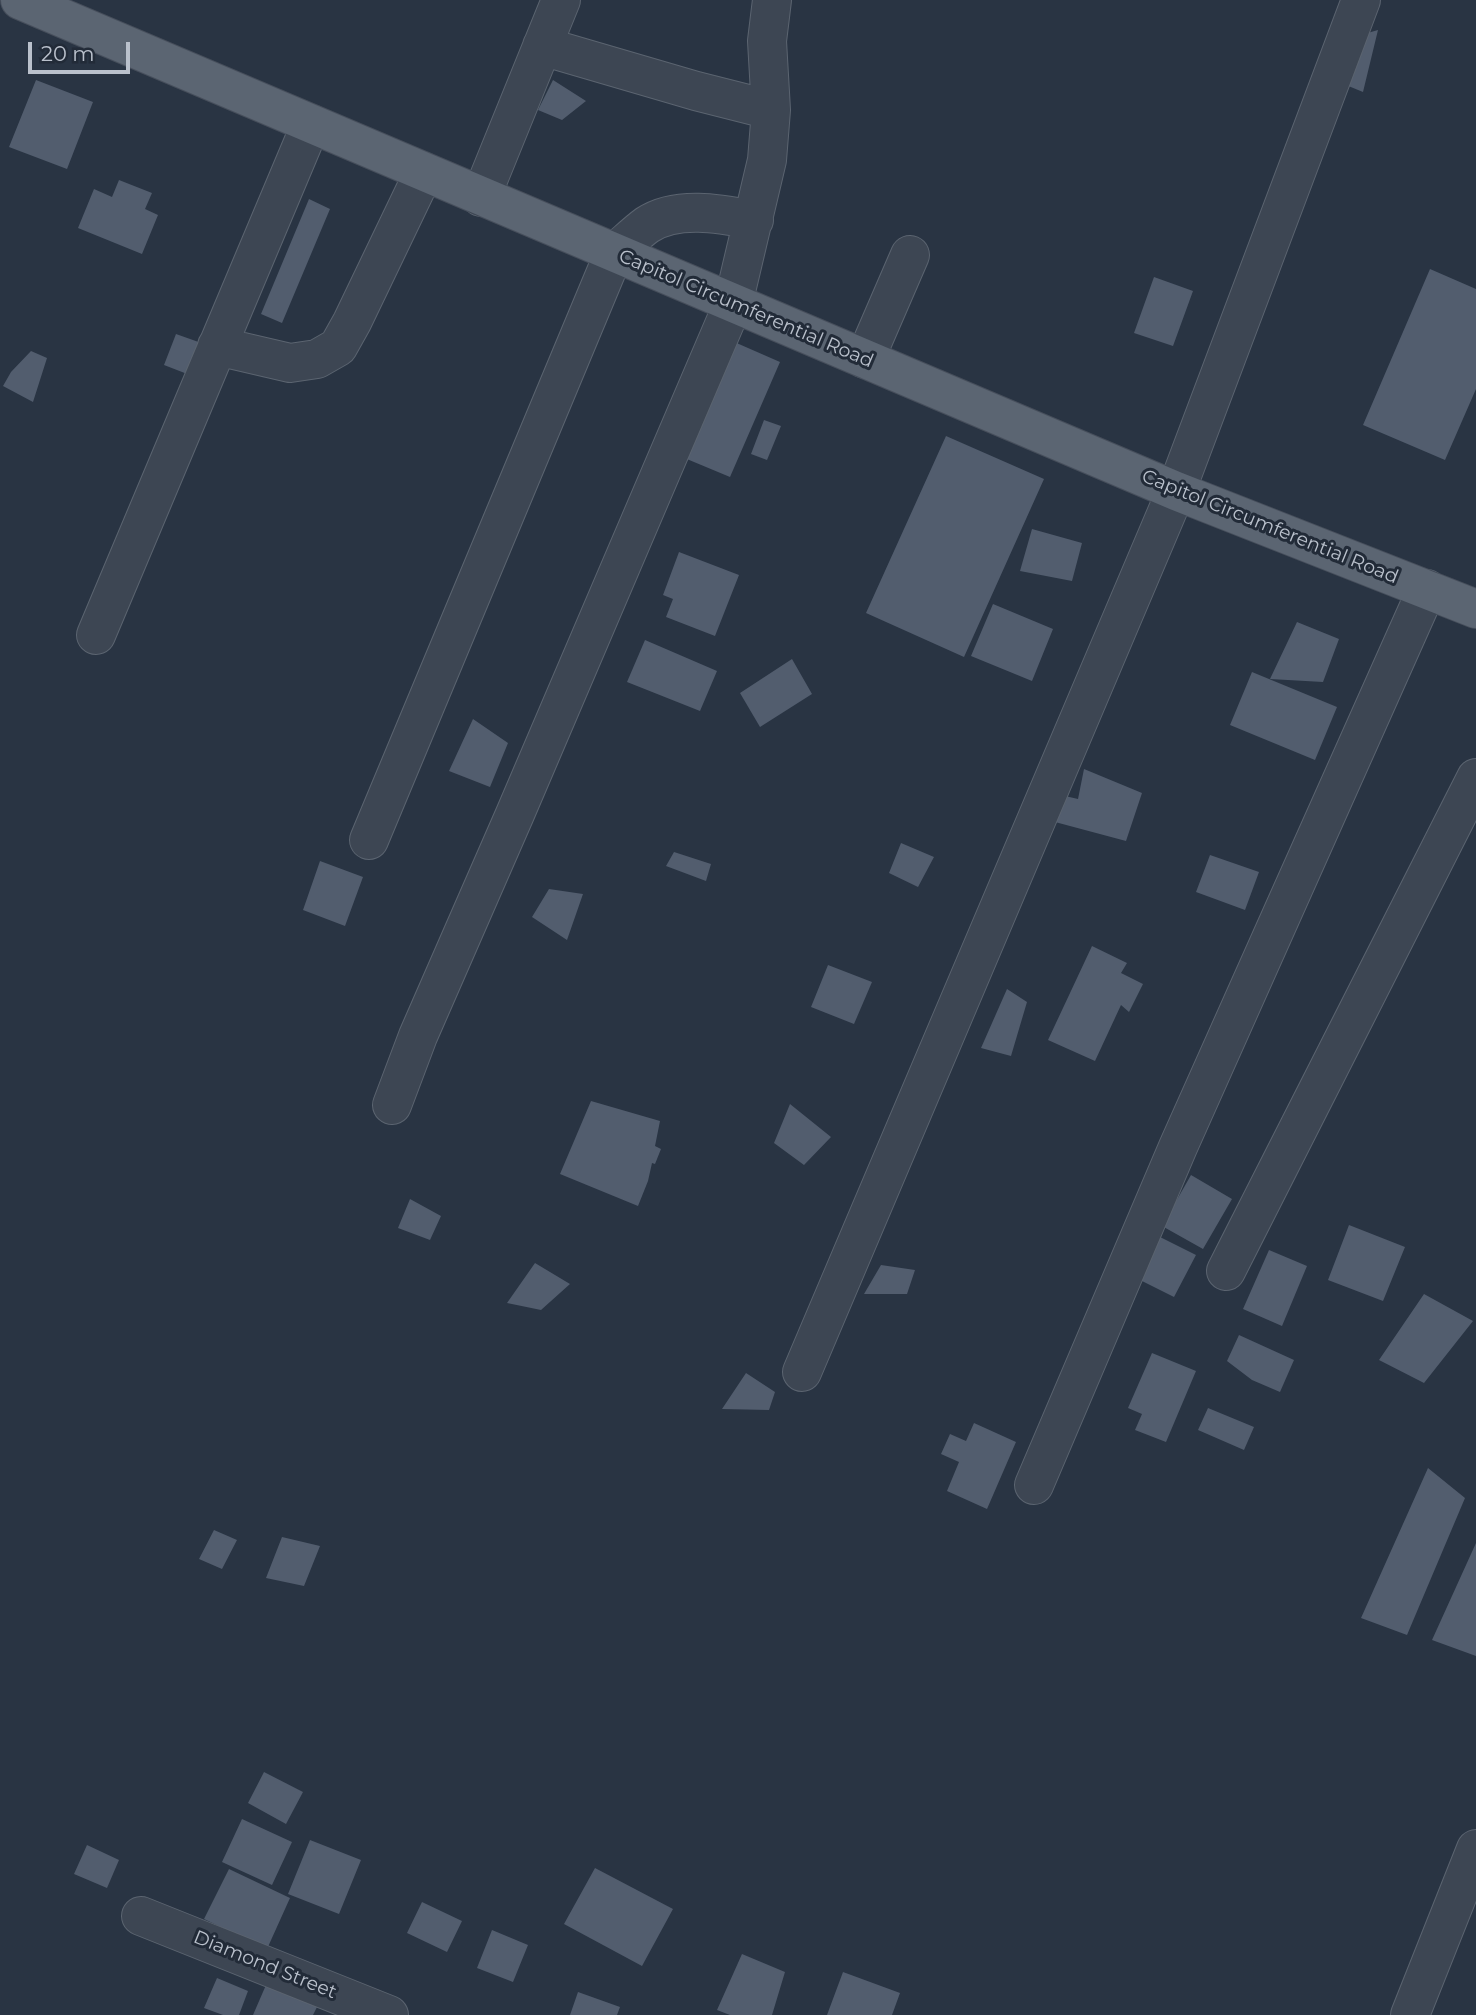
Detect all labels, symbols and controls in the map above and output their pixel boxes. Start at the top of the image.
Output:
scale bar [32,28,133,72]
text: 20 m [41,41,95,66]
street label: Capitol Circumferential Road [615,245,877,373]
street label: Capitol Circumferential Road [1138,465,1402,589]
street label: Diamond Street [190,1926,340,2004]

